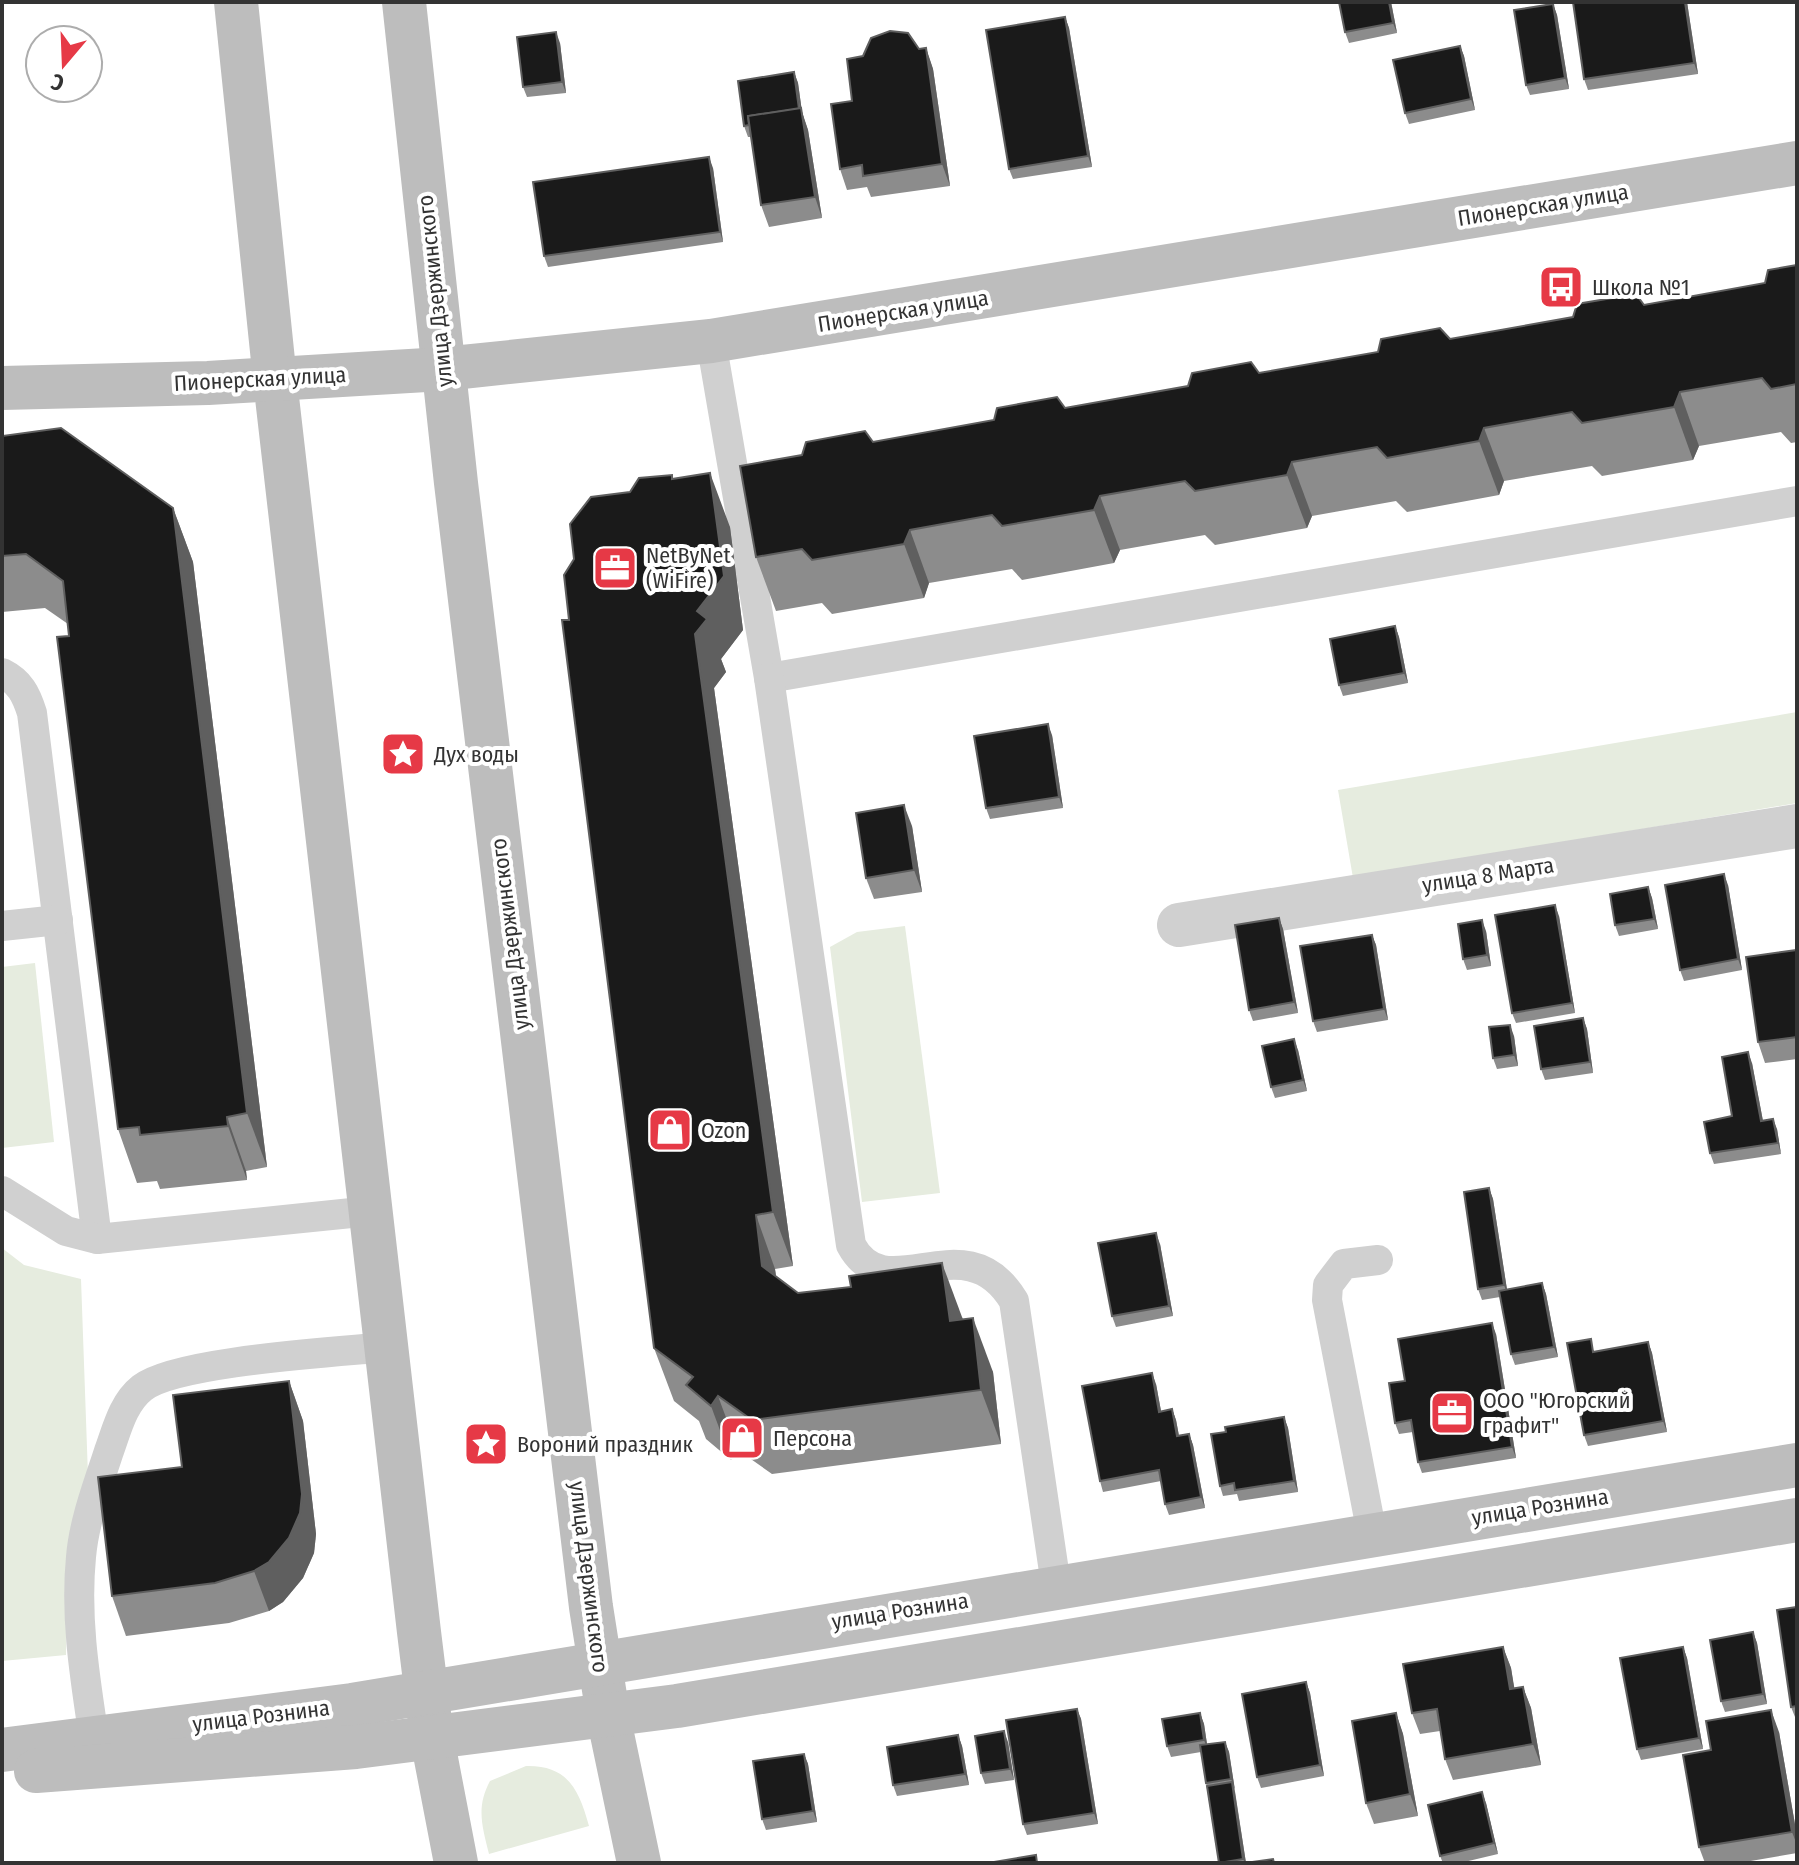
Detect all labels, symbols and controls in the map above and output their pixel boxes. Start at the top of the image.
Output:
north arrow [24,24,104,104]
text: С [47,68,67,97]
street label: Пионерская улица [1456,178,1630,232]
street label: улица Дзержинского [411,194,459,388]
bus stop icon: Школа №1 [1537,263,1585,311]
place label: Школа №1 [1592,274,1690,301]
street label: Пионерская улица [816,284,990,338]
street label: Пионерская улица [173,361,347,397]
place label: NetByNet (WiFire) [646,542,731,594]
office icon: NetByNet (WiFire) [591,544,639,592]
place icon: Дух воды [379,730,427,778]
place label: Дух воды [433,741,519,768]
street label: улица Дзержинского [485,837,535,1031]
street label: улица 8 Марта [1420,851,1556,899]
shop icon: Ozon [646,1106,694,1154]
place label: Ozon [701,1117,746,1144]
place label: ООО "Югорский графит" [1483,1387,1631,1439]
office icon: ООО "Югорский графит" [1428,1389,1476,1437]
shop icon: Персона [718,1414,766,1462]
place icon: Вороний праздник [462,1420,510,1468]
place label: Персона [773,1425,852,1452]
place label: Вороний праздник [517,1431,694,1458]
street label: улица Дзержинского [564,1480,614,1674]
street label: улица Рознина [1470,1483,1610,1531]
street label: улица Рознина [830,1587,970,1635]
street label: улица Рознина [191,1694,331,1738]

